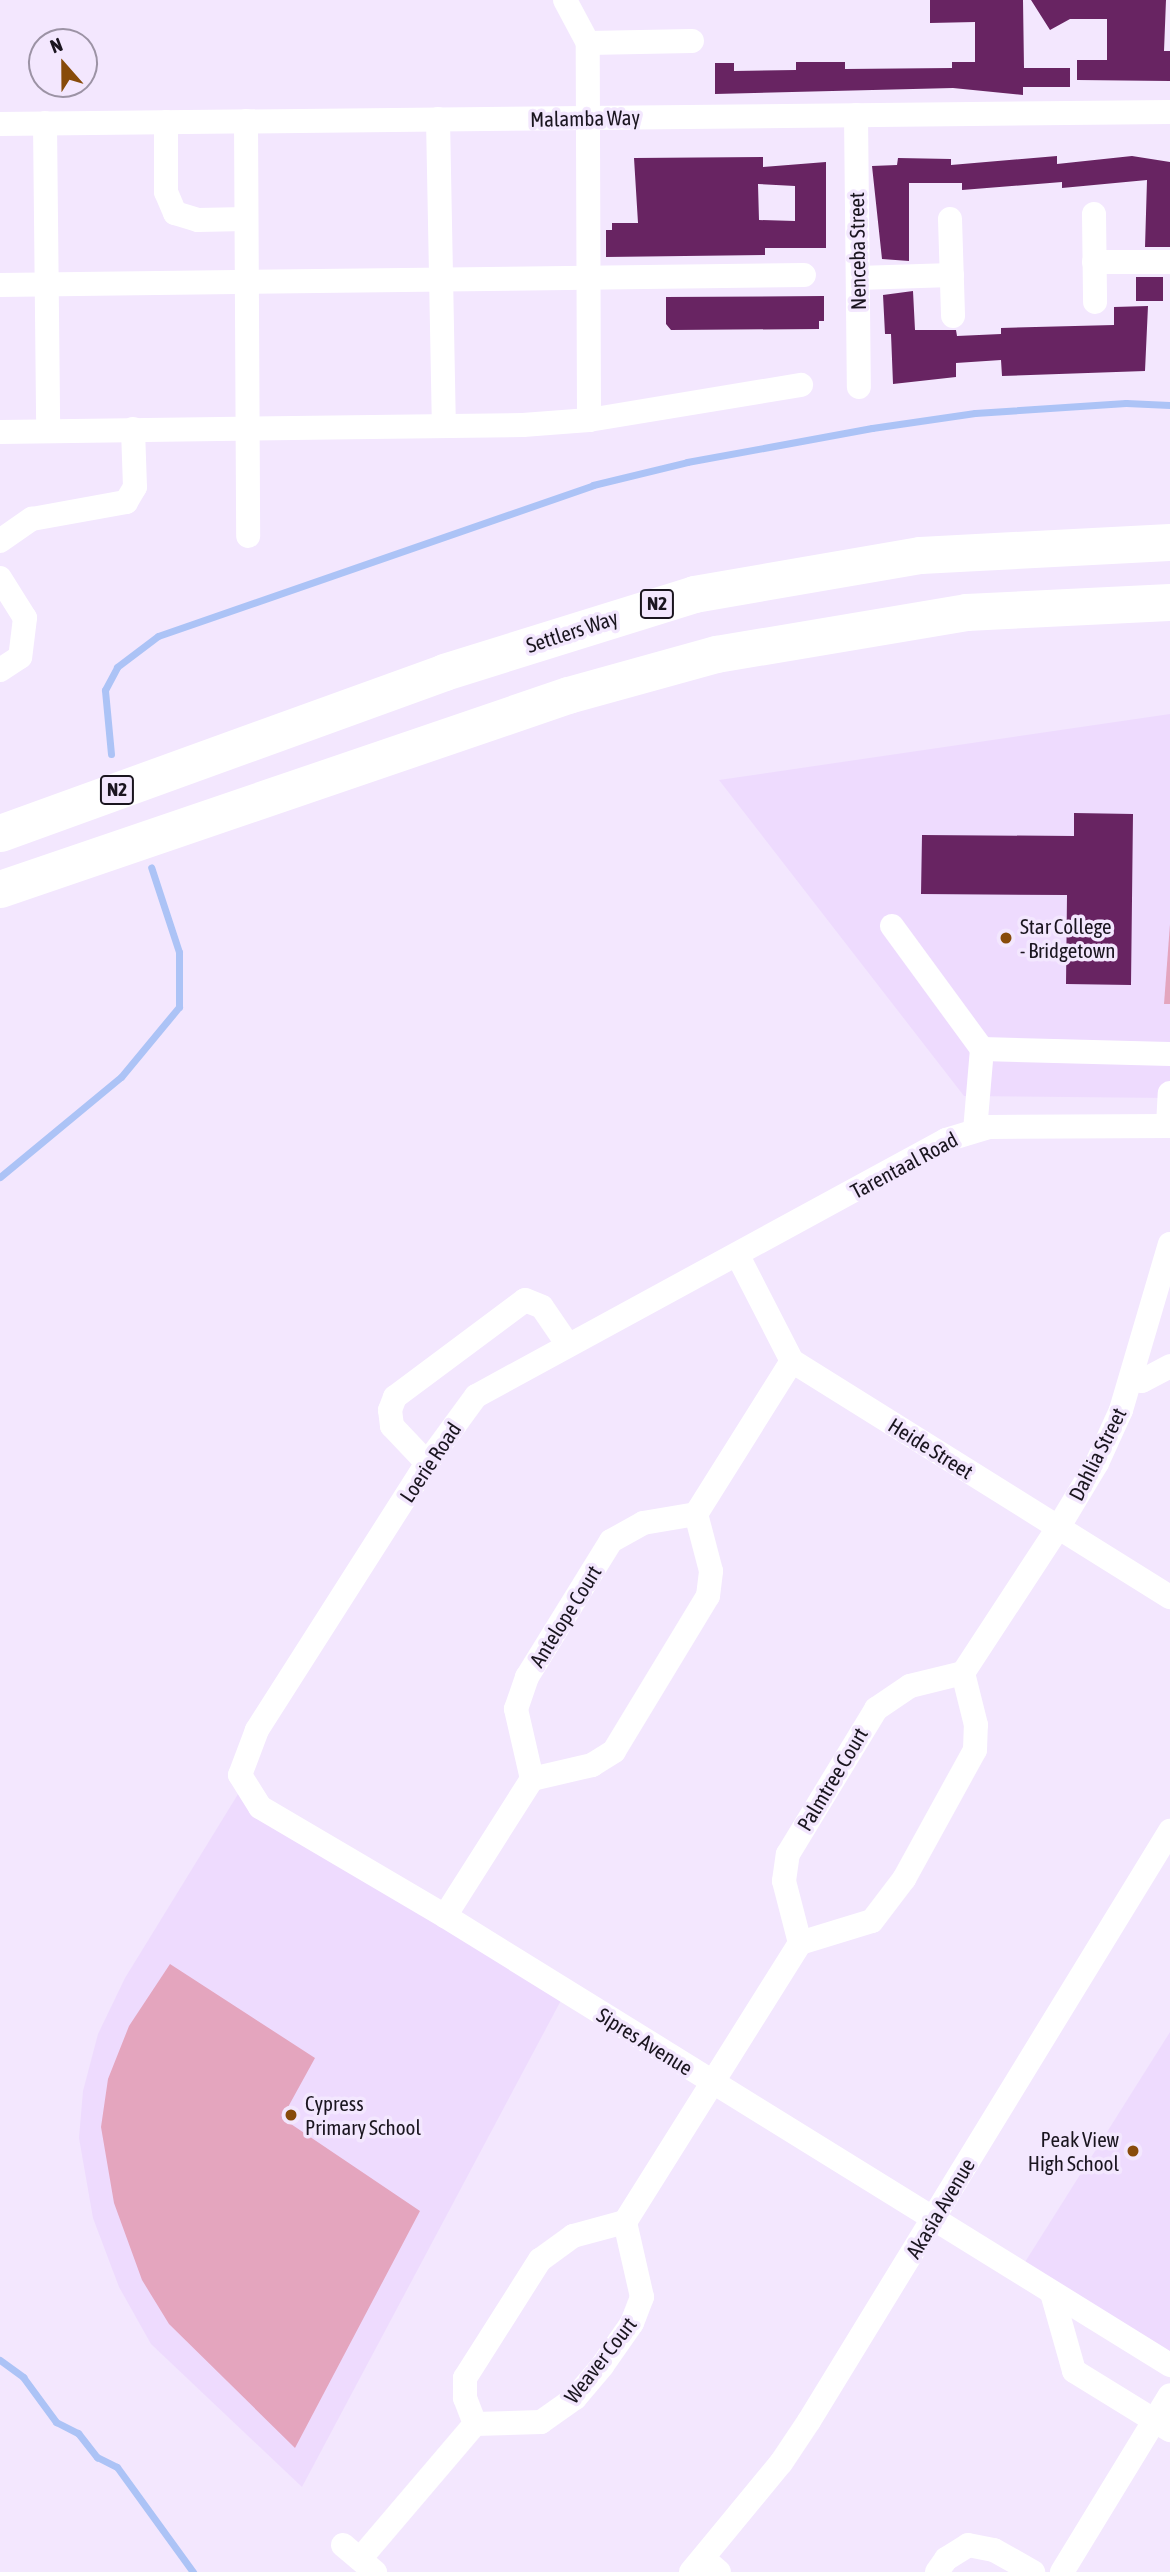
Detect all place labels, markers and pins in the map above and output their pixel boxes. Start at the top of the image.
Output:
place label: Star College - Bridgetown [1020,913,1115,963]
marker: Star College - Bridgetown [998,930,1014,946]
place label: Cypress Primary School [305,2090,421,2140]
marker: Cypress Primary School [283,2107,299,2123]
place label: Peak View High School [1028,2126,1119,2176]
marker: Peak View High School [1125,2143,1141,2159]

